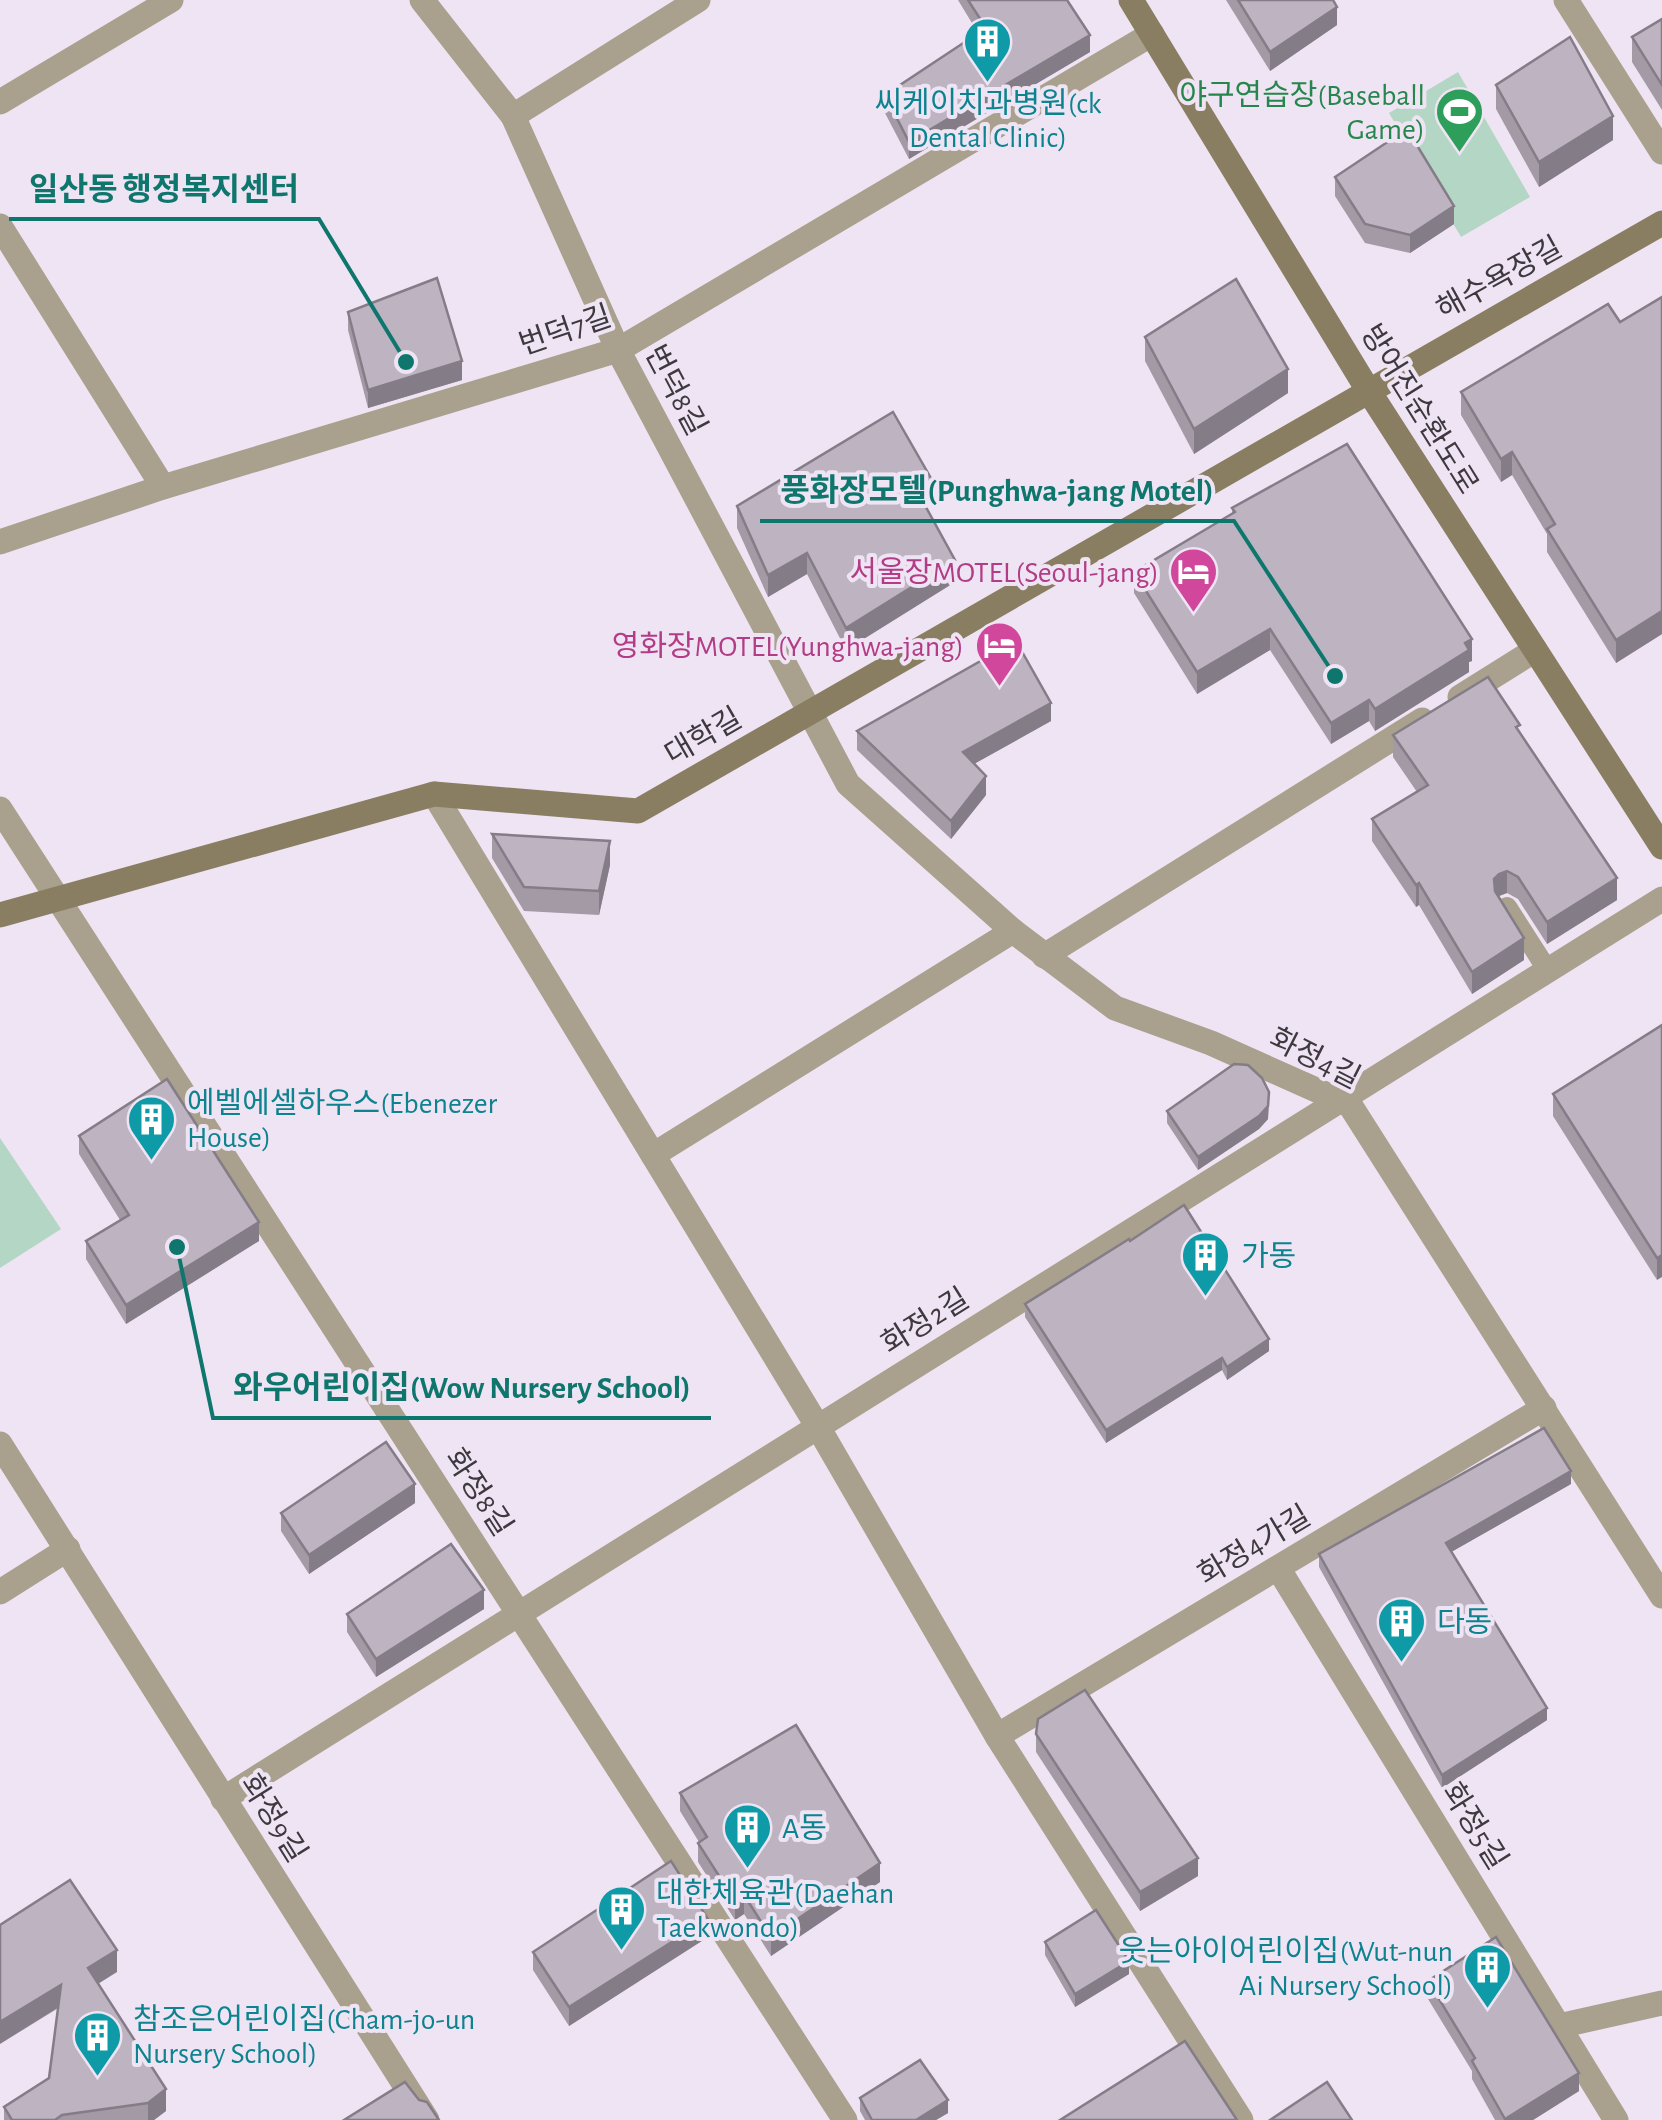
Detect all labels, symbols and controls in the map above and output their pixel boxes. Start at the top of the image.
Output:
building icon: 씨케이치과병원(ck Dental Clinic) [962,16,1014,84]
place label: 야구연습장(Baseball Game) [1179,80,1425,145]
sports icon: 야구연습장(Baseball Game) [1434,86,1486,154]
place label: 씨케이치과병원(ck Dental Clinic) [874,87,1102,153]
callout: 일산동 행정복지센터 [9,157,319,219]
text: 일산동 행정복지센터 [29,173,299,206]
street label: 해수욕장길 [1431,231,1567,325]
street label: 번덕7길 [515,300,615,361]
street label: 방어진순환도로 [1355,319,1484,499]
street label: 번덕8길 [639,340,712,440]
callout: 풍화장모텔(Punghwa-jang Motel) [760,459,1234,521]
text: 풍화장모텔(Punghwa-jang Motel) [780,474,1214,507]
hotel icon: 서울장MOTEL(Seoul-jang) [1168,546,1220,614]
place label: 서울장MOTEL(Seoul-jang) [850,556,1159,588]
hotel icon: 영화장MOTEL(Yunghwa-jang) [973,620,1025,688]
place label: 영화장MOTEL(Yunghwa-jang) [612,631,964,662]
street label: 대학길 [660,702,747,771]
street label: 화정4길 [1264,1023,1365,1094]
place label: 에벨에셀하우스(Ebenezer House) [187,1087,498,1153]
building icon: 에벨에셀하우스(Ebenezer House) [126,1094,178,1162]
building icon: 가동 [1180,1230,1232,1298]
place label: 가동 [1241,1241,1296,1272]
street label: 화정2길 [876,1283,974,1360]
callout: 와우어린이집(Wow Nursery School) [213,1356,711,1418]
text: 와우어린이집(Wow Nursery School) [233,1371,691,1404]
street label: 화정8길 [439,1443,518,1541]
street label: 화정4가길 [1193,1500,1316,1591]
building icon: 다동 [1376,1596,1428,1664]
place label: 다동 [1437,1607,1492,1638]
street label: 화정9길 [235,1769,312,1868]
street label: 화정5길 [1436,1778,1513,1875]
building icon: A동 [721,1802,773,1870]
place label: A동 [782,1814,827,1844]
place label: 대한체육관(Daehan Taekwondo) [656,1877,894,1943]
building icon: 대한체육관(Daehan Taekwondo) [595,1884,647,1952]
place label: 웃는아이어린이집(Wut-nun Ai Nursery School) [1119,1935,1453,2001]
building icon: 웃는아이어린이집(Wut-nun Ai Nursery School) [1462,1942,1514,2010]
place label: 참조은어린이집(Cham-jo-un Nursery School) [133,2003,475,2069]
building icon: 참조은어린이집(Cham-jo-un Nursery School) [72,2010,124,2078]

